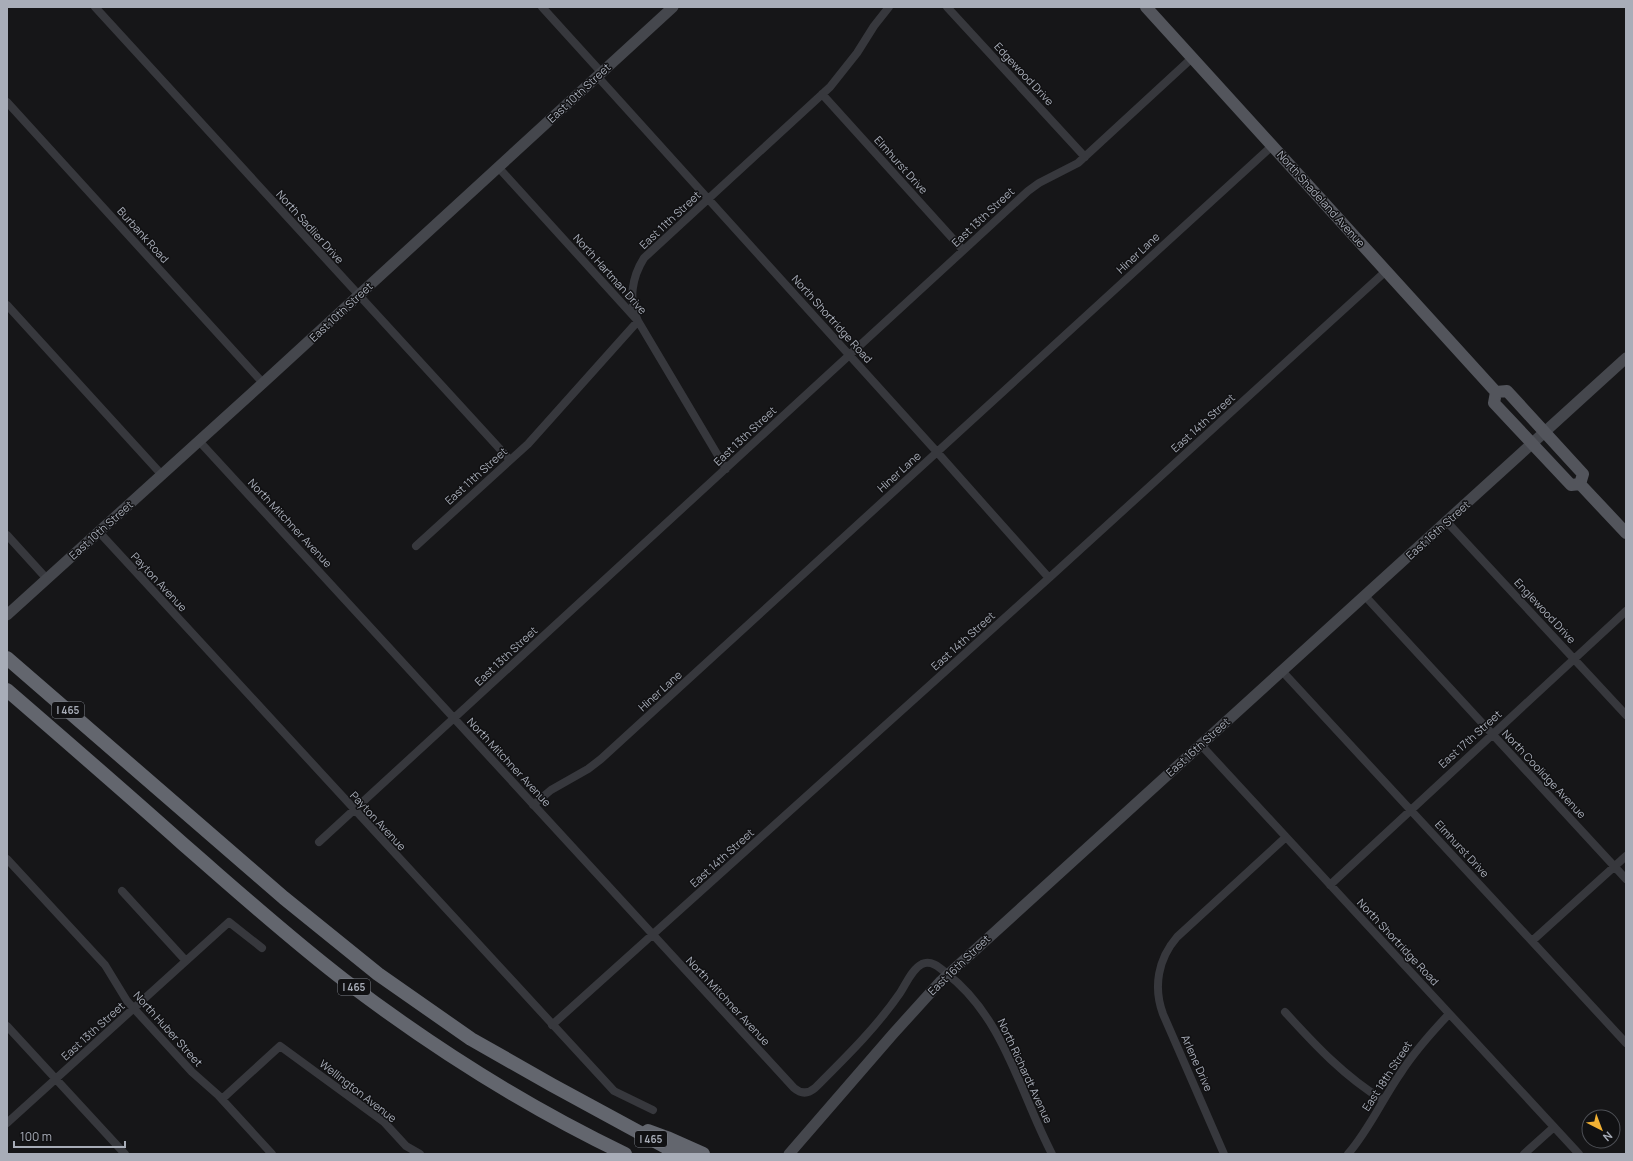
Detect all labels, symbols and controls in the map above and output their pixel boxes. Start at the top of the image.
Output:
street label: Edgewood Drive [991,39,1058,109]
street label: East 10th Street [544,59,613,126]
street label: Elmhurst Drive [871,132,932,197]
street label: North Shadeland Avenue [1274,147,1369,251]
street label: East 13th Street [948,184,1017,250]
street label: North Sadlier Drive [273,187,348,267]
street label: East 11th Street [636,187,704,252]
street label: Burbank Road [114,204,172,266]
street label: Hiner Lane [1113,228,1163,276]
street label: North Hartman Drive [570,230,651,317]
street label: North Shortridge Road [789,271,876,366]
street label: East 10th Street [306,278,375,345]
street label: East 14th Street [1168,390,1238,455]
street label: East 13th Street [710,403,779,469]
street label: East 11th Street [441,444,510,508]
street label: Hiner Lane [874,448,924,495]
street label: North Mitchner Avenue [245,475,336,571]
street label: East 10th Street [65,497,136,562]
street label: East 16th Street [1402,497,1473,562]
street label: Payton Avenue [128,549,191,615]
street label: Englewood Drive [1511,575,1580,647]
street label: East 14th Street [928,608,998,673]
street label: East 13th Street [471,623,540,689]
street label: Hiner Lane [635,667,685,714]
road number: I 465 [52,702,84,718]
street label: East 17th Street [1435,706,1504,771]
street label: North Mitchner Avenue [464,714,555,810]
street label: East 16th Street [1162,714,1233,779]
street label: North Coolidge Avenue [1499,726,1590,822]
street label: Payton Avenue [347,788,410,854]
street label: Elmhurst Drive [1432,817,1493,881]
street label: East 14th Street [687,825,757,890]
street label: North Shortridge Road [1354,895,1443,988]
street label: East 16th Street [924,931,993,998]
street label: North Mitchner Avenue [683,953,774,1049]
road number: I 465 [338,979,370,995]
street label: North Huber Street [130,988,206,1070]
street label: East 13th Street [58,998,128,1063]
street label: North Richardt Avenue [995,1016,1057,1126]
street label: Arlene Drive [1178,1032,1217,1094]
street label: East 18th Street [1358,1038,1415,1114]
street label: Wellington Avenue [317,1056,400,1126]
north arrow [1581,1109,1621,1149]
scale bar [14,1123,125,1149]
text: 100 m [20,1128,52,1145]
text: N [1600,1129,1616,1145]
road number: I 465 [635,1131,667,1147]

